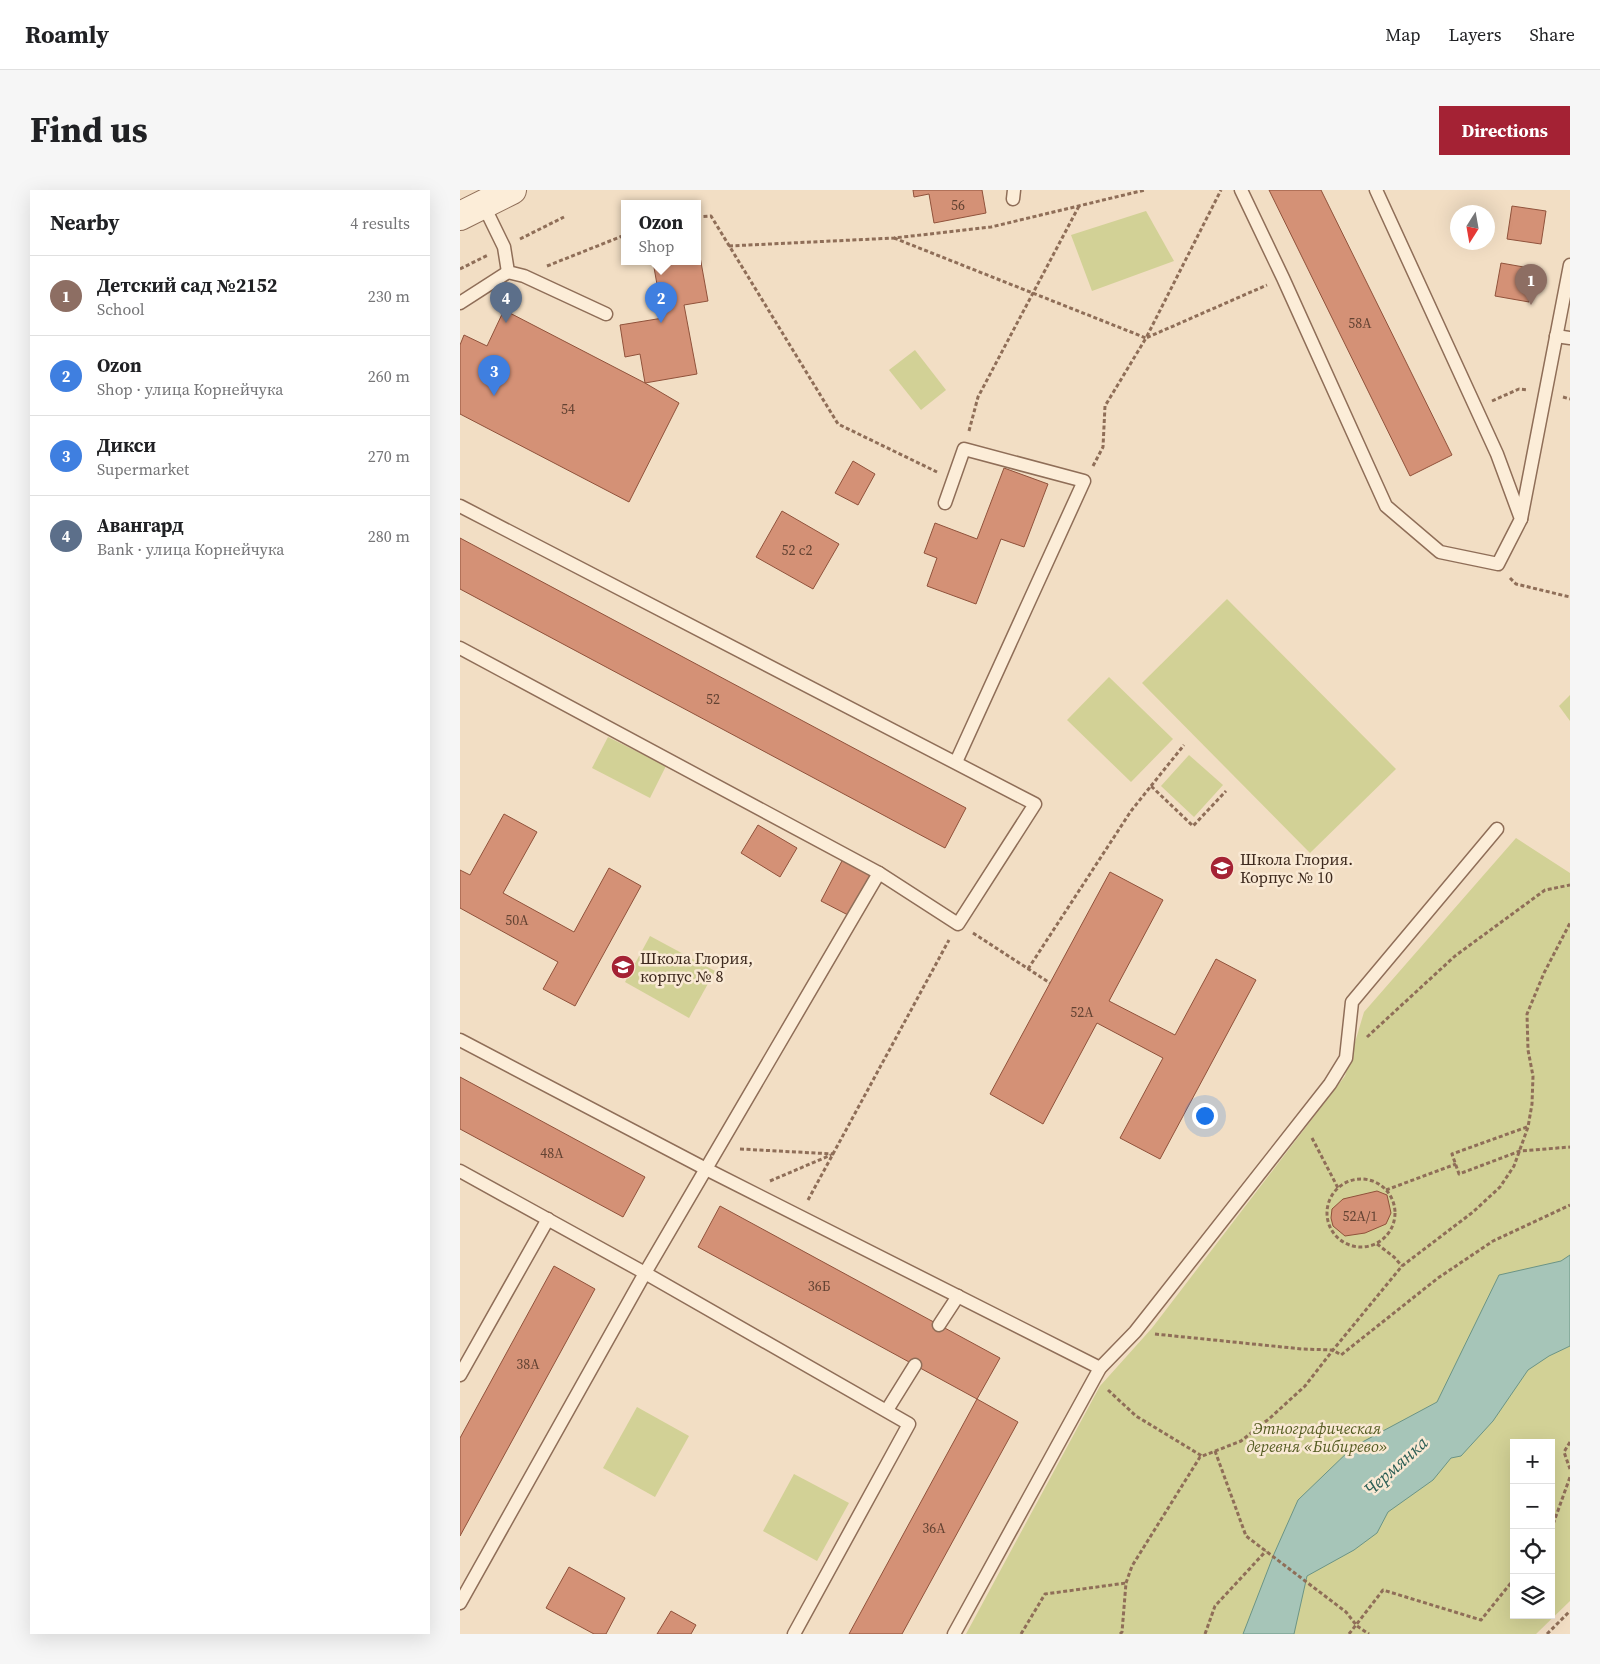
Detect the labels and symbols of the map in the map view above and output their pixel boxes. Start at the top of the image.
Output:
house number: 56 [951,195,965,215]
north arrow [1450,205,1495,250]
pin: 1 [1515,264,1547,305]
pin: 4 [490,282,522,323]
pin: 2 [645,282,677,323]
house number: 58А [1348,313,1372,333]
pin: 3 [478,355,510,396]
house number: 54 [561,399,575,419]
house number: 52 с2 [781,540,813,560]
house number: 52 [706,689,720,709]
place label: Школа Глория. Корпус № 10 [1240,848,1353,888]
school or university icon: Школа Глория. Корпус № 10 [1209,855,1235,881]
house number: 50А [505,910,529,930]
place label: Школа Глория, корпус № 8 [640,947,753,987]
school or university icon: Школа Глория, корпус № 8 [610,954,636,980]
house number: 52А [1070,1002,1094,1022]
your location [1192,1103,1218,1129]
house number: 48А [540,1143,564,1163]
house number: 52А/1 [1343,1206,1377,1226]
house number: 36Б [808,1276,831,1296]
house number: 38А [516,1354,540,1374]
park label: Этнографическая деревня «Бибирево» [1246,1417,1388,1457]
water label: Чермянка [1358,1430,1434,1501]
house number: 36А [922,1518,946,1538]

